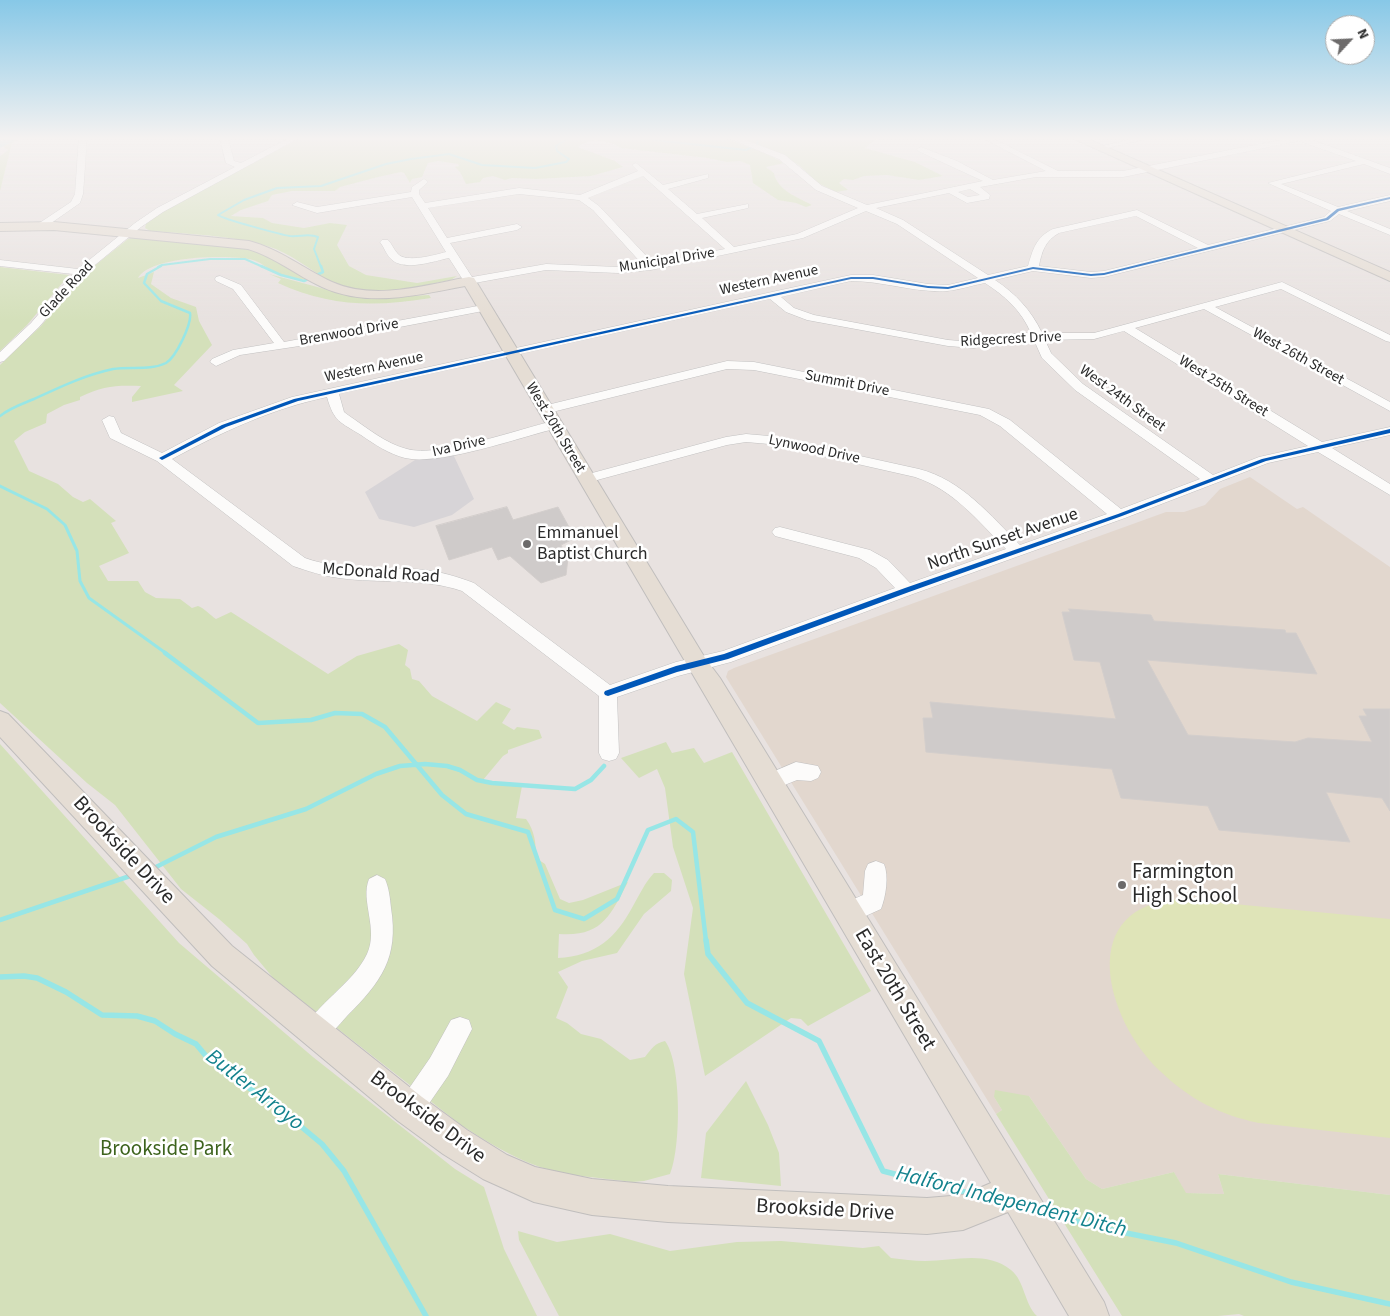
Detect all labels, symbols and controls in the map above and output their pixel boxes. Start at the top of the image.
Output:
north arrow [1325,15,1375,65]
text: N [1352,26,1374,43]
street label: Municipal Drive [618,245,716,277]
street label: Glade Road [36,258,98,322]
street label: Western Avenue [718,262,820,300]
street label: Brenwood Drive [298,315,400,351]
street label: West 26th Street [1249,324,1347,390]
street label: Ridgecrest Drive [960,328,1062,352]
street label: Western Avenue [323,349,425,387]
street label: West 25th Street [1175,352,1271,422]
street label: West 24th Street [1075,362,1169,436]
street label: Summit Drive [803,367,891,401]
street label: West 20th Street [521,380,589,476]
street label: Iva Drive [431,432,487,462]
street label: Lynwood Drive [767,432,861,468]
street label: North Sunset Avenue [925,504,1081,576]
place label: Emmanuel Baptist Church [537,523,648,566]
marker: Emmanuel Baptist Church [521,538,533,550]
street label: McDonald Road [321,559,441,589]
street label: Brookside Drive [67,792,179,910]
place label: Farmington High School [1132,860,1237,910]
marker: Farmington High School [1116,879,1128,891]
street label: East 20th Street [848,925,940,1055]
water label: Butler Arroyo [200,1045,308,1137]
street label: Brookside Drive [364,1066,490,1170]
park label: Brookside Park [100,1137,232,1163]
water label: Halford Independent Ditch [893,1162,1129,1244]
street label: Brookside Drive [755,1195,895,1227]

